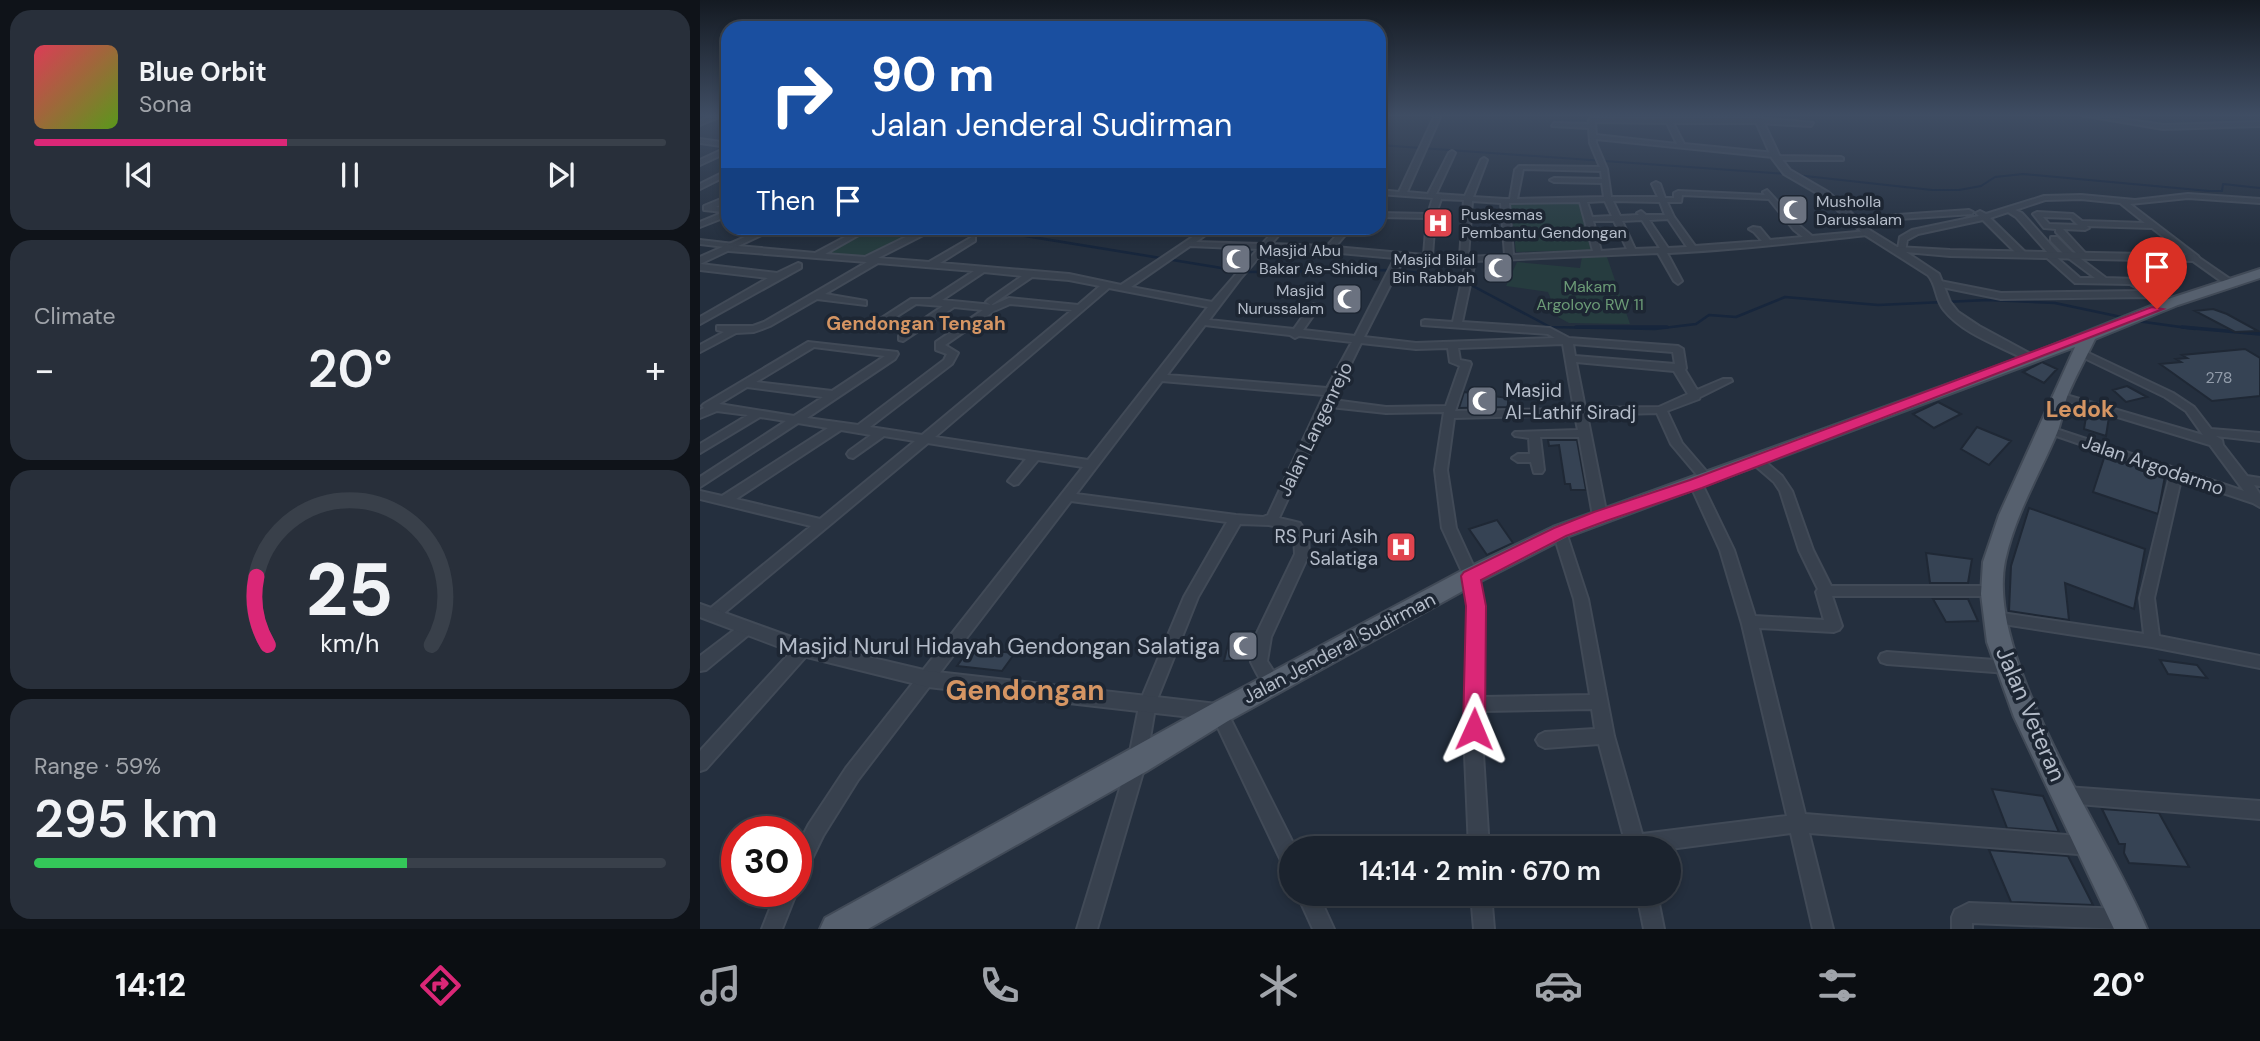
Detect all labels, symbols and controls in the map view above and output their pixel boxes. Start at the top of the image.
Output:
text: 90 m [871,42,994,106]
icon: right [756,49,847,140]
text: Blue Orbit [139,55,267,89]
text: Sona [139,89,192,119]
text: Jalan Jenderal Sudirman [871,104,1232,146]
icon: previous [120,156,158,194]
icon: pause [331,156,369,194]
icon: next [542,156,580,194]
icon: arrive [829,182,867,220]
text: Then [756,184,815,218]
place label: Musholla Darussalam [1816,191,1902,230]
mosque icon: Musholla Darussalam [1776,193,1810,227]
place label: Puskesmas Pembantu Gendongan [1461,204,1627,243]
hospital icon: Puskesmas Pembantu Gendongan [1421,206,1455,240]
pin [2127,237,2187,309]
place label: Masjid Abu Bakar As-Shidiq [1259,240,1378,279]
mosque icon: Masjid Abu Bakar As-Shidiq [1219,242,1253,276]
icon: arrive [2138,248,2176,286]
place label: Masjid Bilal Bin Rabbah [1392,249,1475,288]
mosque icon: Masjid Bilal Bin Rabbah [1481,251,1515,285]
park label: Makam Argoloyo RW 11 [1536,276,1644,315]
place label: Masjid Nurussalam [1237,280,1324,319]
mosque icon: Masjid Nurussalam [1330,282,1364,316]
text: Climate [34,301,116,331]
district label: Gendongan Tengah [826,311,1006,336]
text: 20° [308,335,392,403]
text: − [34,345,55,395]
text: + [645,345,666,395]
street label: Jalan Langenrejo [1272,357,1358,501]
house number: 278 [2206,367,2232,388]
place label: Masjid Al-Lathif Siradj [1505,378,1636,425]
mosque icon: Masjid Al-Lathif Siradj [1465,384,1499,418]
district label: Ledok [2046,394,2114,424]
street label: Jalan Argodarmo [2079,429,2227,501]
place label: RS Puri Asih Salatiga [1274,524,1378,571]
hospital icon: RS Puri Asih Salatiga [1384,530,1418,564]
text: 25 [306,544,394,639]
street label: Jalan Jenderal Sudirman [1238,587,1440,709]
text: km/h [320,627,380,660]
mosque icon: Masjid Nurul Hidayah Gendongan Salatiga [1226,629,1260,663]
place label: Masjid Nurul Hidayah Gendongan Salatiga [779,631,1220,661]
street label: Jalan Veteran [1989,642,2073,786]
district label: Gendongan [946,672,1105,709]
position arrow [1437,692,1511,766]
text: Range · 59% [34,751,161,781]
text: 295 km [34,785,219,853]
speed limit sign: 30 [721,816,812,907]
text: 14:14 · 2 min · 670 m [1359,854,1601,888]
icon: directions [416,961,465,1010]
icon: music [696,961,745,1010]
icon: phone [975,961,1024,1010]
icon: climate [1254,961,1303,1010]
icon: car [1534,961,1583,1010]
icon: filters [1813,961,1862,1010]
text: 14:12 [115,964,186,1006]
text: 20° [2092,964,2145,1006]

